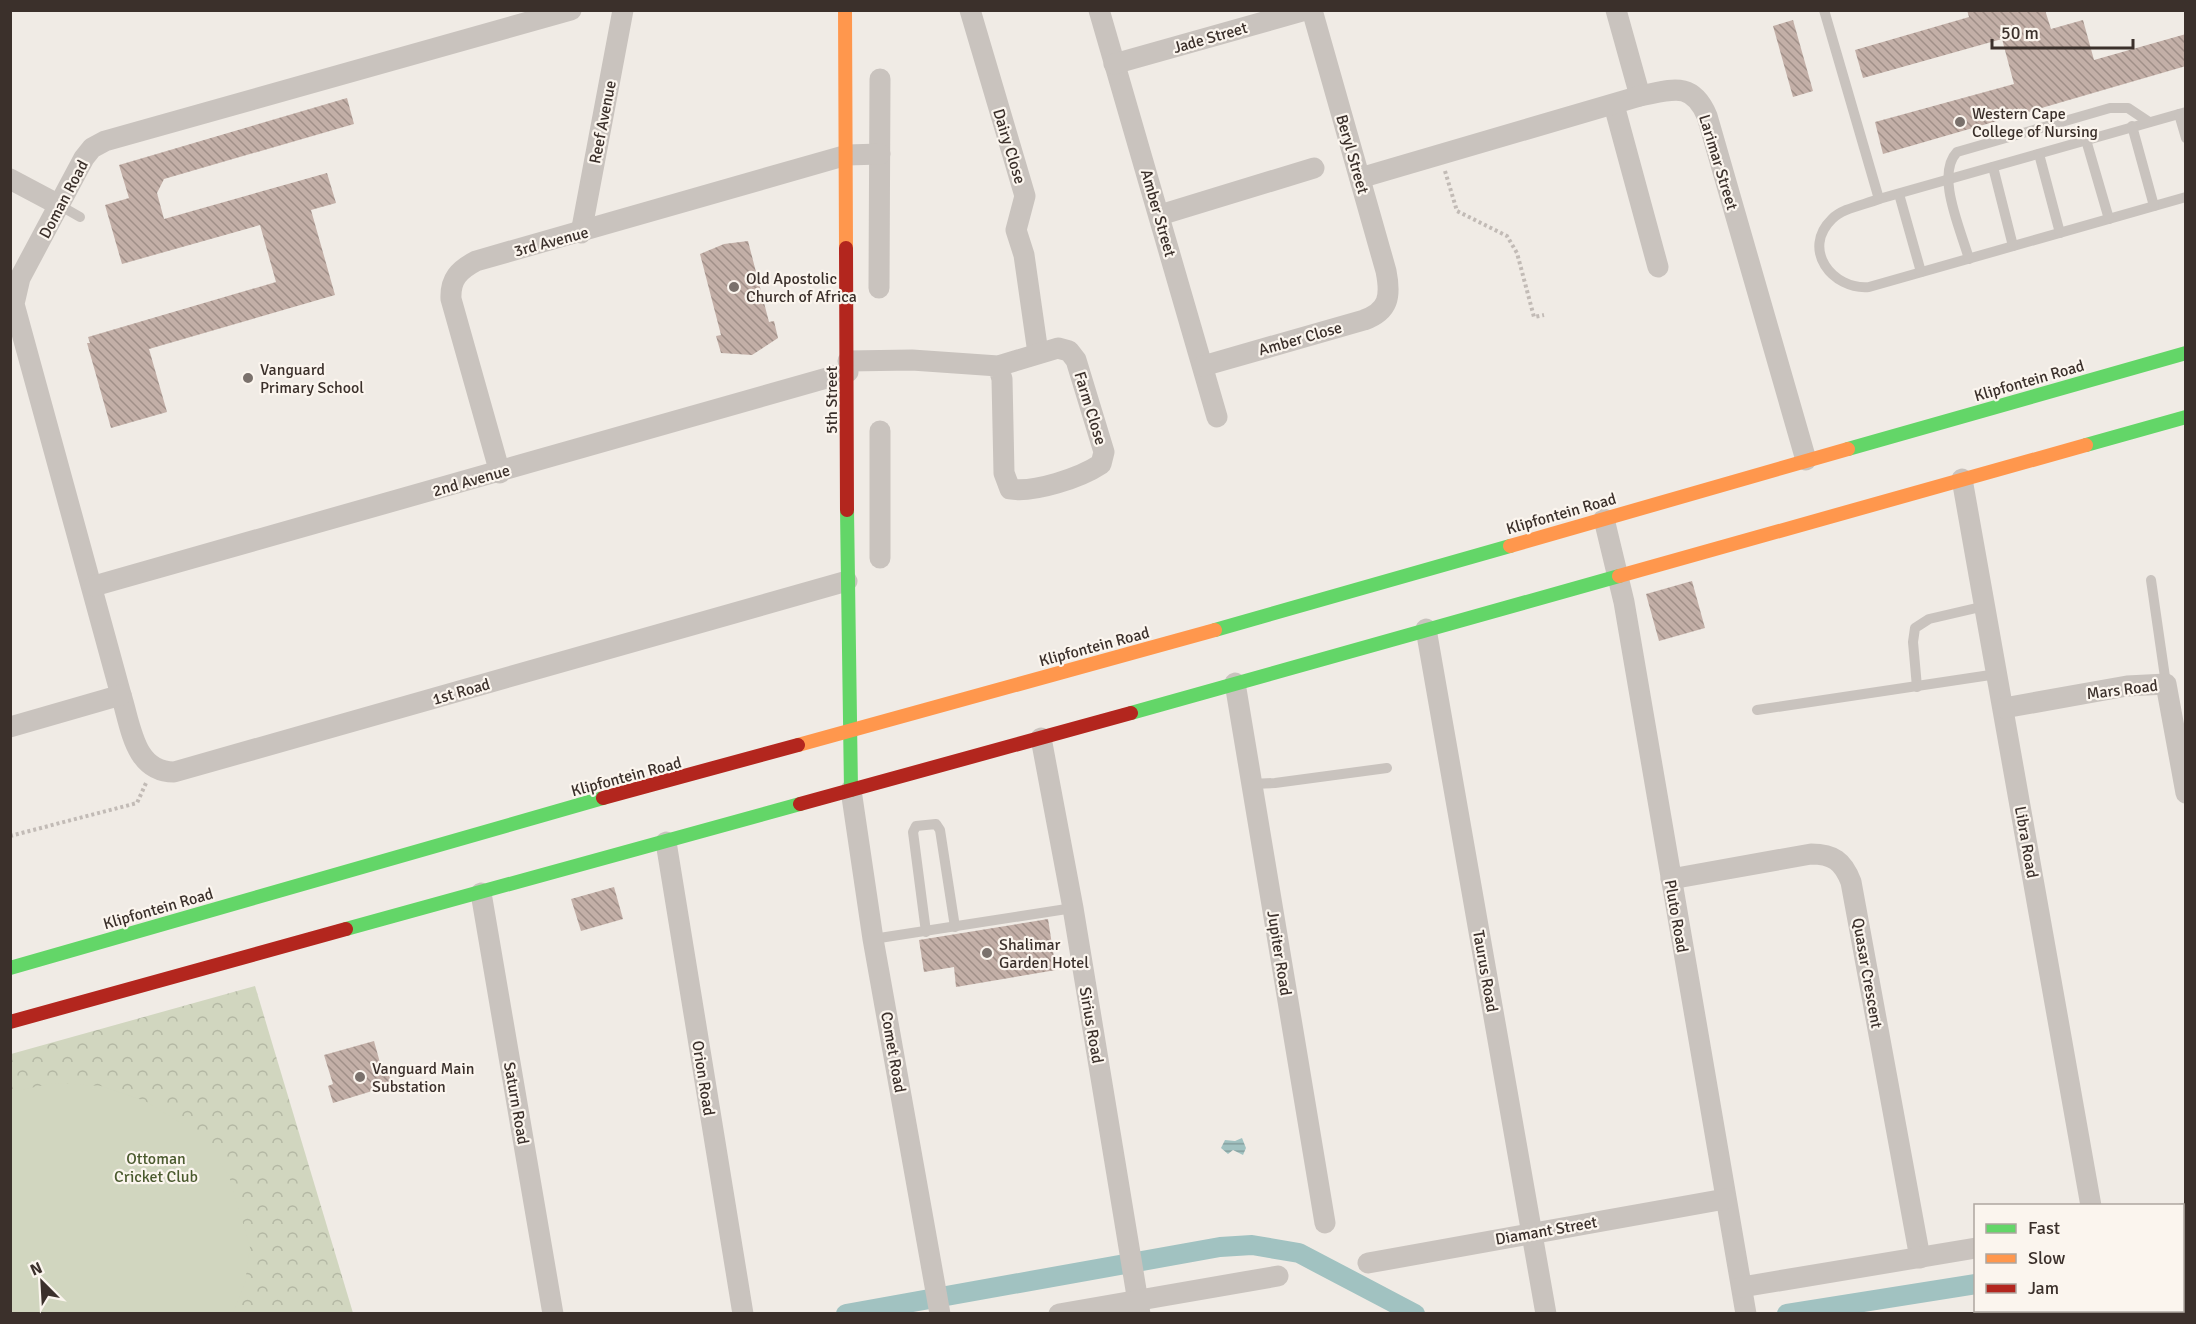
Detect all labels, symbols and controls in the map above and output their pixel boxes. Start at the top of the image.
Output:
scale bar [1992,12,2133,50]
street label: Jade Street [1171,18,1250,58]
text: 50 m [2001,22,2039,44]
street label: Reef Avenue [585,79,621,165]
place label: Western Cape College of Nursing [1972,104,2098,142]
street label: Dairy Close [988,106,1030,186]
street label: Beryl Street [1331,112,1373,197]
street label: Larimar Street [1694,112,1742,213]
marker: Western Cape College of Nursing [1953,115,1967,129]
street label: Doman Road [35,157,93,242]
street label: Amber Street [1136,167,1180,260]
street label: 3rd Avenue [512,222,591,262]
place label: Old Apostolic Church of Africa [746,269,857,307]
marker: Old Apostolic Church of Africa [727,280,741,294]
street label: Amber Close [1256,318,1344,360]
street label: Klipfontein Road [1972,356,2087,406]
place label: Vanguard Primary School [260,360,364,398]
street label: 5th Street [822,366,842,434]
street label: Farm Close [1069,369,1111,447]
marker: Vanguard Primary School [241,371,255,385]
street label: 2nd Avenue [430,460,512,502]
street label: Klipfontein Road [1504,489,1619,539]
street label: Klipfontein Road [1037,623,1152,671]
street label: 1st Road [430,674,492,710]
street label: Mars Road [2085,676,2159,704]
street label: Klipfontein Road [569,753,684,801]
street label: Libra Road [2010,805,2042,880]
street label: Pluto Road [1660,878,1692,954]
street label: Klipfontein Road [101,884,216,934]
street label: Jupiter Road [1262,909,1296,997]
street label: Quasar Crescent [1847,916,1887,1030]
street label: Taurus Road [1468,929,1502,1014]
place label: Shalimar Garden Hotel [999,935,1089,973]
marker: Shalimar Garden Hotel [980,946,994,960]
street label: Sirius Road [1074,985,1108,1065]
street label: Comet Road [876,1010,910,1094]
street label: Orion Road [687,1039,719,1117]
place label: Vanguard Main Substation [372,1059,475,1097]
street label: Saturn Road [499,1060,533,1146]
marker: Vanguard Main Substation [353,1070,367,1084]
park label: Ottoman Cricket Club [114,1149,198,1187]
legend [1974,1204,2184,1312]
street label: Diamant Street [1494,1212,1599,1250]
text: Fast [2028,1217,2060,1239]
text: Slow [2028,1247,2065,1269]
north arrow [12,1252,72,1312]
text: N [27,1258,45,1281]
text: Jam [2028,1277,2059,1299]

